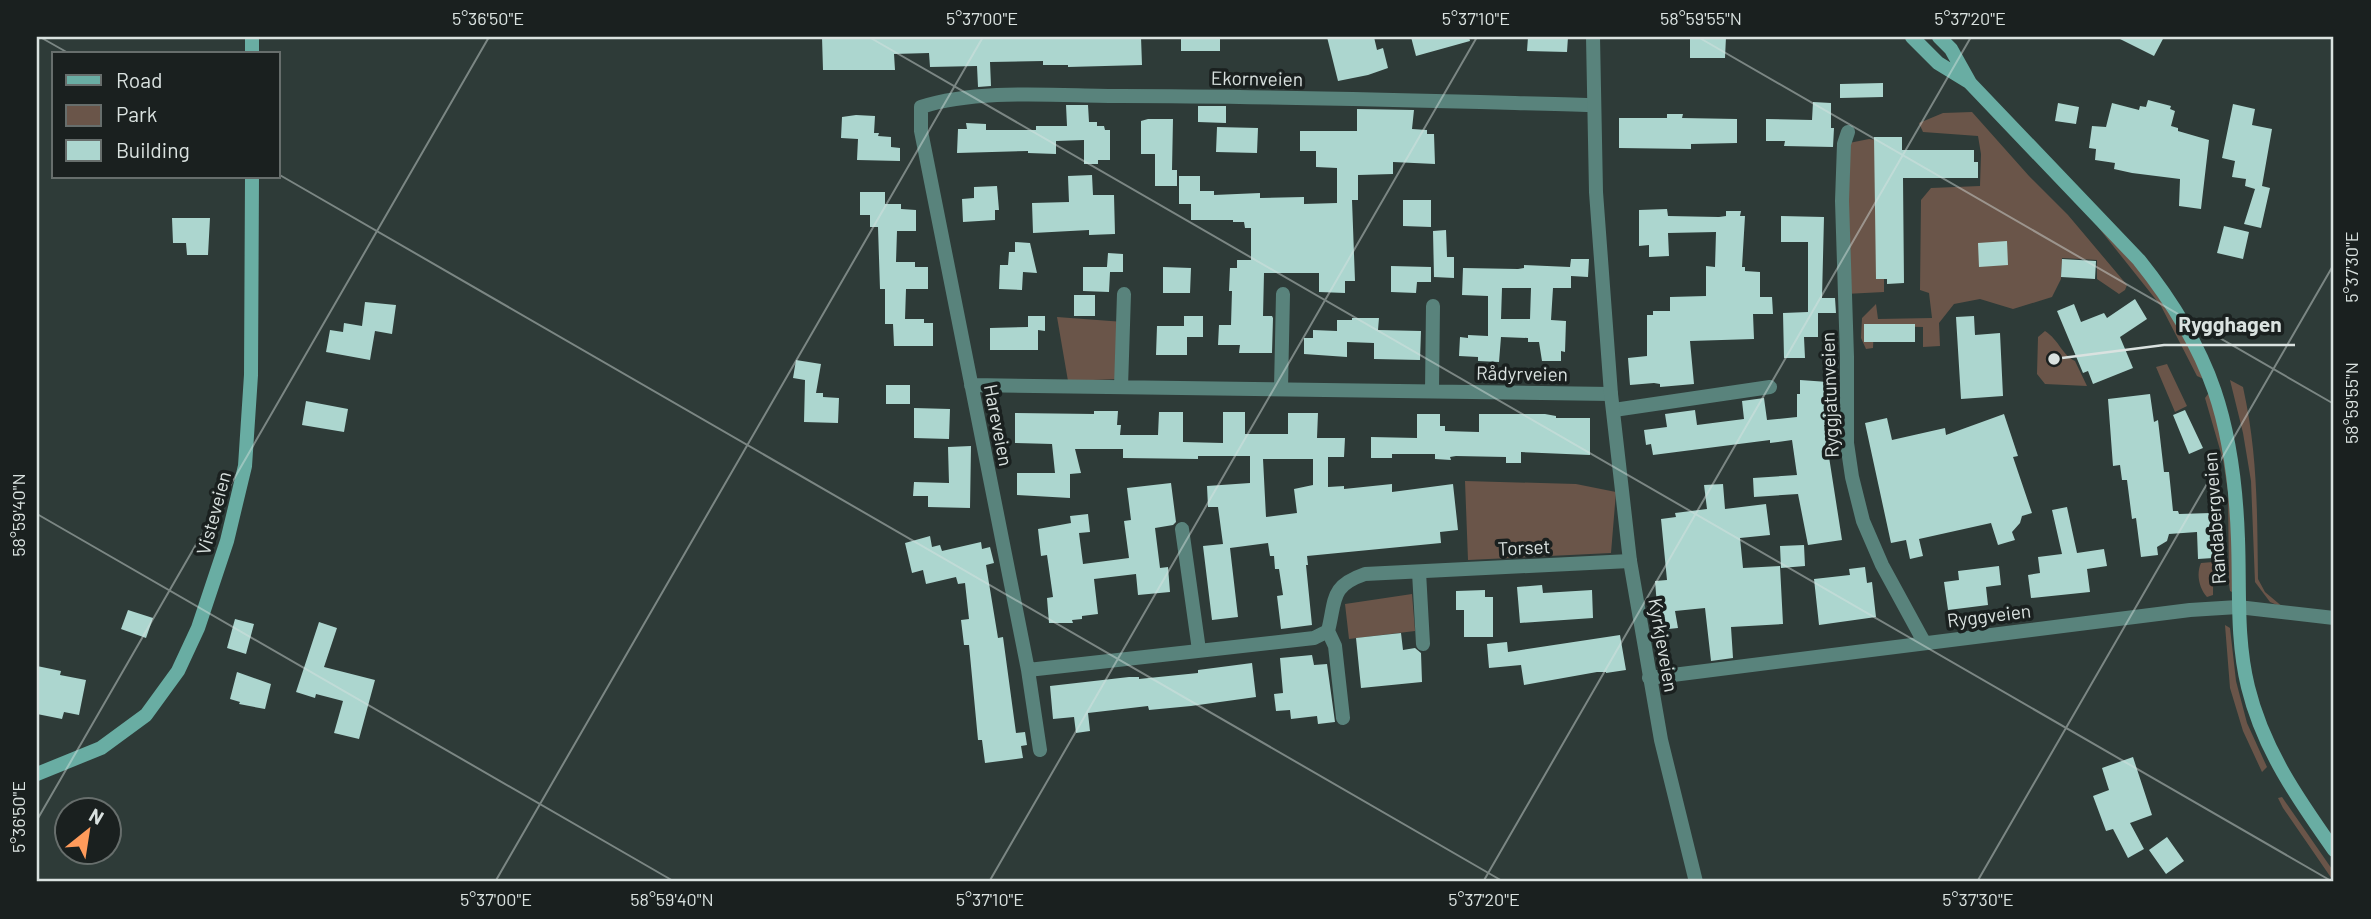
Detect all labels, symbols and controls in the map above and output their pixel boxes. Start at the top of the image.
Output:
text: 5°36'50"E [452,7,524,29]
text: 5°37'00"E [946,7,1018,29]
text: 5°37'10"E [1442,7,1510,29]
text: 58°59'55"N [1660,7,1742,29]
text: 5°37'20"E [1934,7,2006,29]
legend [52,52,280,178]
street label: Ekornveien [1211,66,1303,90]
text: Road [116,67,162,92]
text: Park [116,101,157,126]
text: Building [116,137,190,162]
text: 5°37'30"E [2340,231,2362,303]
callout: Rygghagen [2164,303,2295,345]
text: Rygghagen [2178,311,2282,336]
street label: Ryggjatunveien [1815,332,1843,458]
street label: Rådyrveien [1476,361,1568,385]
text: 58°59'55"N [2340,362,2362,444]
street label: Hareveien [980,382,1018,468]
street label: Randabergveien [2198,451,2230,585]
street label: Visteveien [191,469,235,557]
text: 58°59'40"N [7,473,29,557]
street label: Torset [1497,534,1551,560]
street label: Kyrkjeveien [1644,596,1684,694]
street label: Ryggveien [1946,598,2032,632]
text: 5°36'50"E [7,781,29,853]
north arrow [52,796,122,866]
text: N [86,803,108,829]
text: 5°37'00"E [460,888,532,910]
text: 58°59'40"N [630,888,714,910]
text: 5°37'10"E [956,888,1024,910]
text: 5°37'20"E [1448,888,1520,910]
text: 5°37'30"E [1942,888,2014,910]

